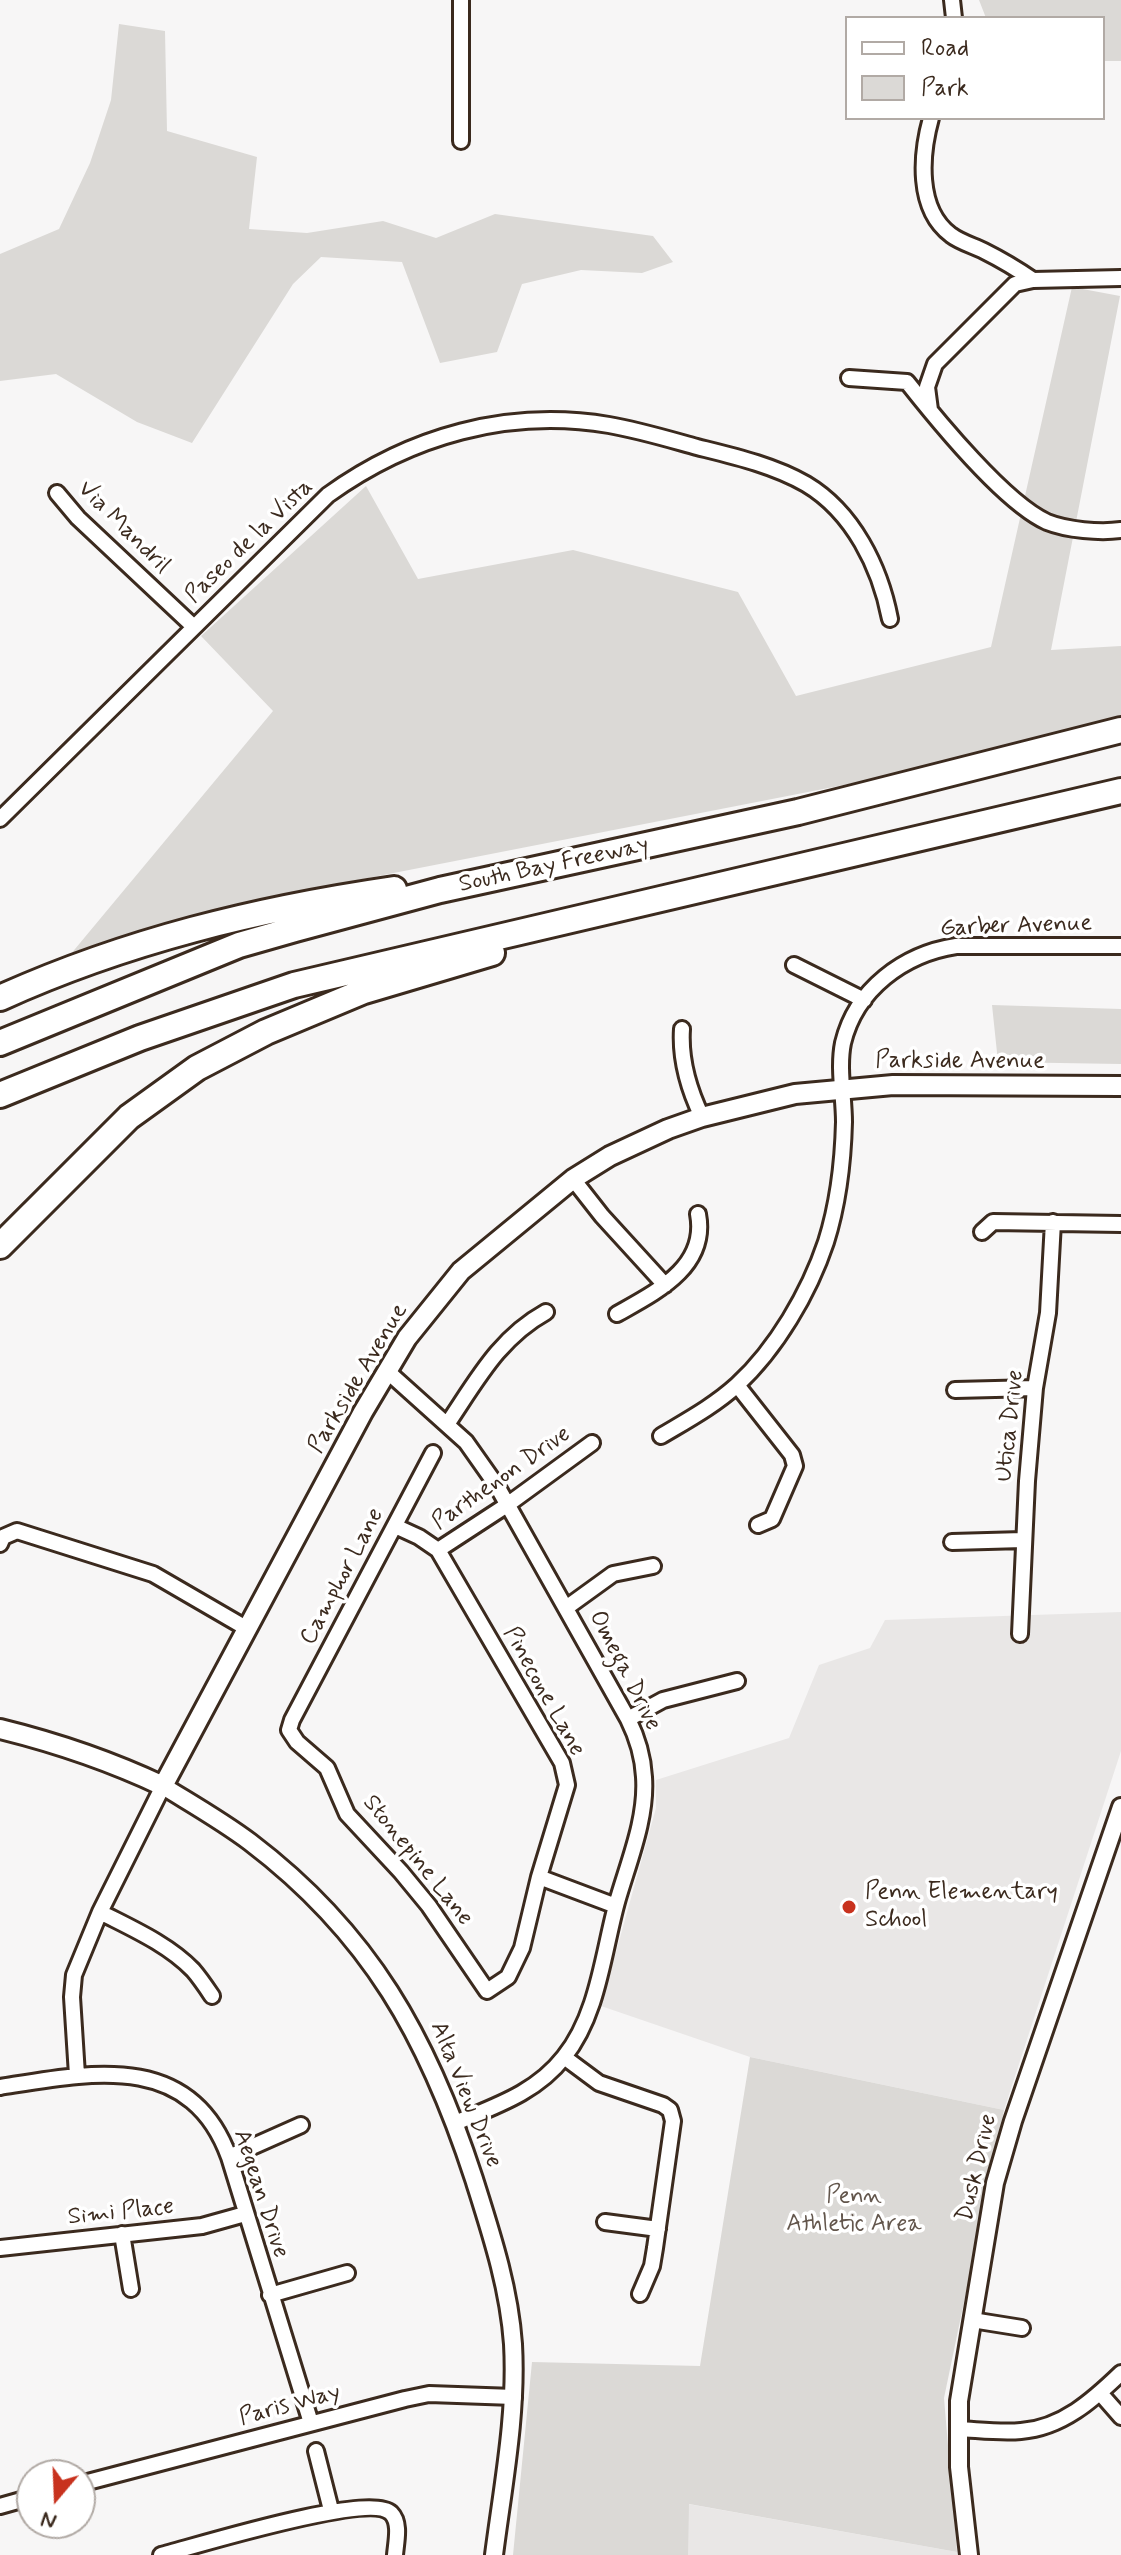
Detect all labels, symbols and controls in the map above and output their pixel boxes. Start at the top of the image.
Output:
legend [845,16,1105,120]
text: Road [921,33,969,64]
text: Park [921,73,969,104]
street label: Paseo de la Vista [180,474,320,610]
street label: Via Mandril [71,476,175,580]
street label: South Bay Freeway [456,832,652,900]
street label: Garber Avenue [939,910,1093,944]
street label: Parkside Avenue [875,1048,1045,1076]
street label: Parkside Avenue [303,1299,415,1459]
street label: Utica Drive [991,1369,1031,1483]
street label: Parthenon Drive [427,1421,577,1537]
street label: Camphor Lane [295,1504,391,1650]
street label: Omega Drive [581,1606,667,1736]
street label: Pinecone Lane [496,1622,590,1762]
street label: Stonepine Lane [355,1790,479,1932]
place label: Penn Elementary School [865,1879,1058,1935]
marker: Penn Elementary School [840,1898,858,1916]
street label: Alta View Drive [423,2018,507,2172]
street label: Dusk Drive [952,2111,1004,2225]
street label: Aegean Drive [226,2126,294,2262]
park label: Penn Athletic Area [786,2183,922,2239]
street label: Simi Place [67,2193,175,2233]
street label: Paris Way [236,2379,344,2433]
north arrow [16,2459,96,2539]
text: N [37,2504,60,2535]

